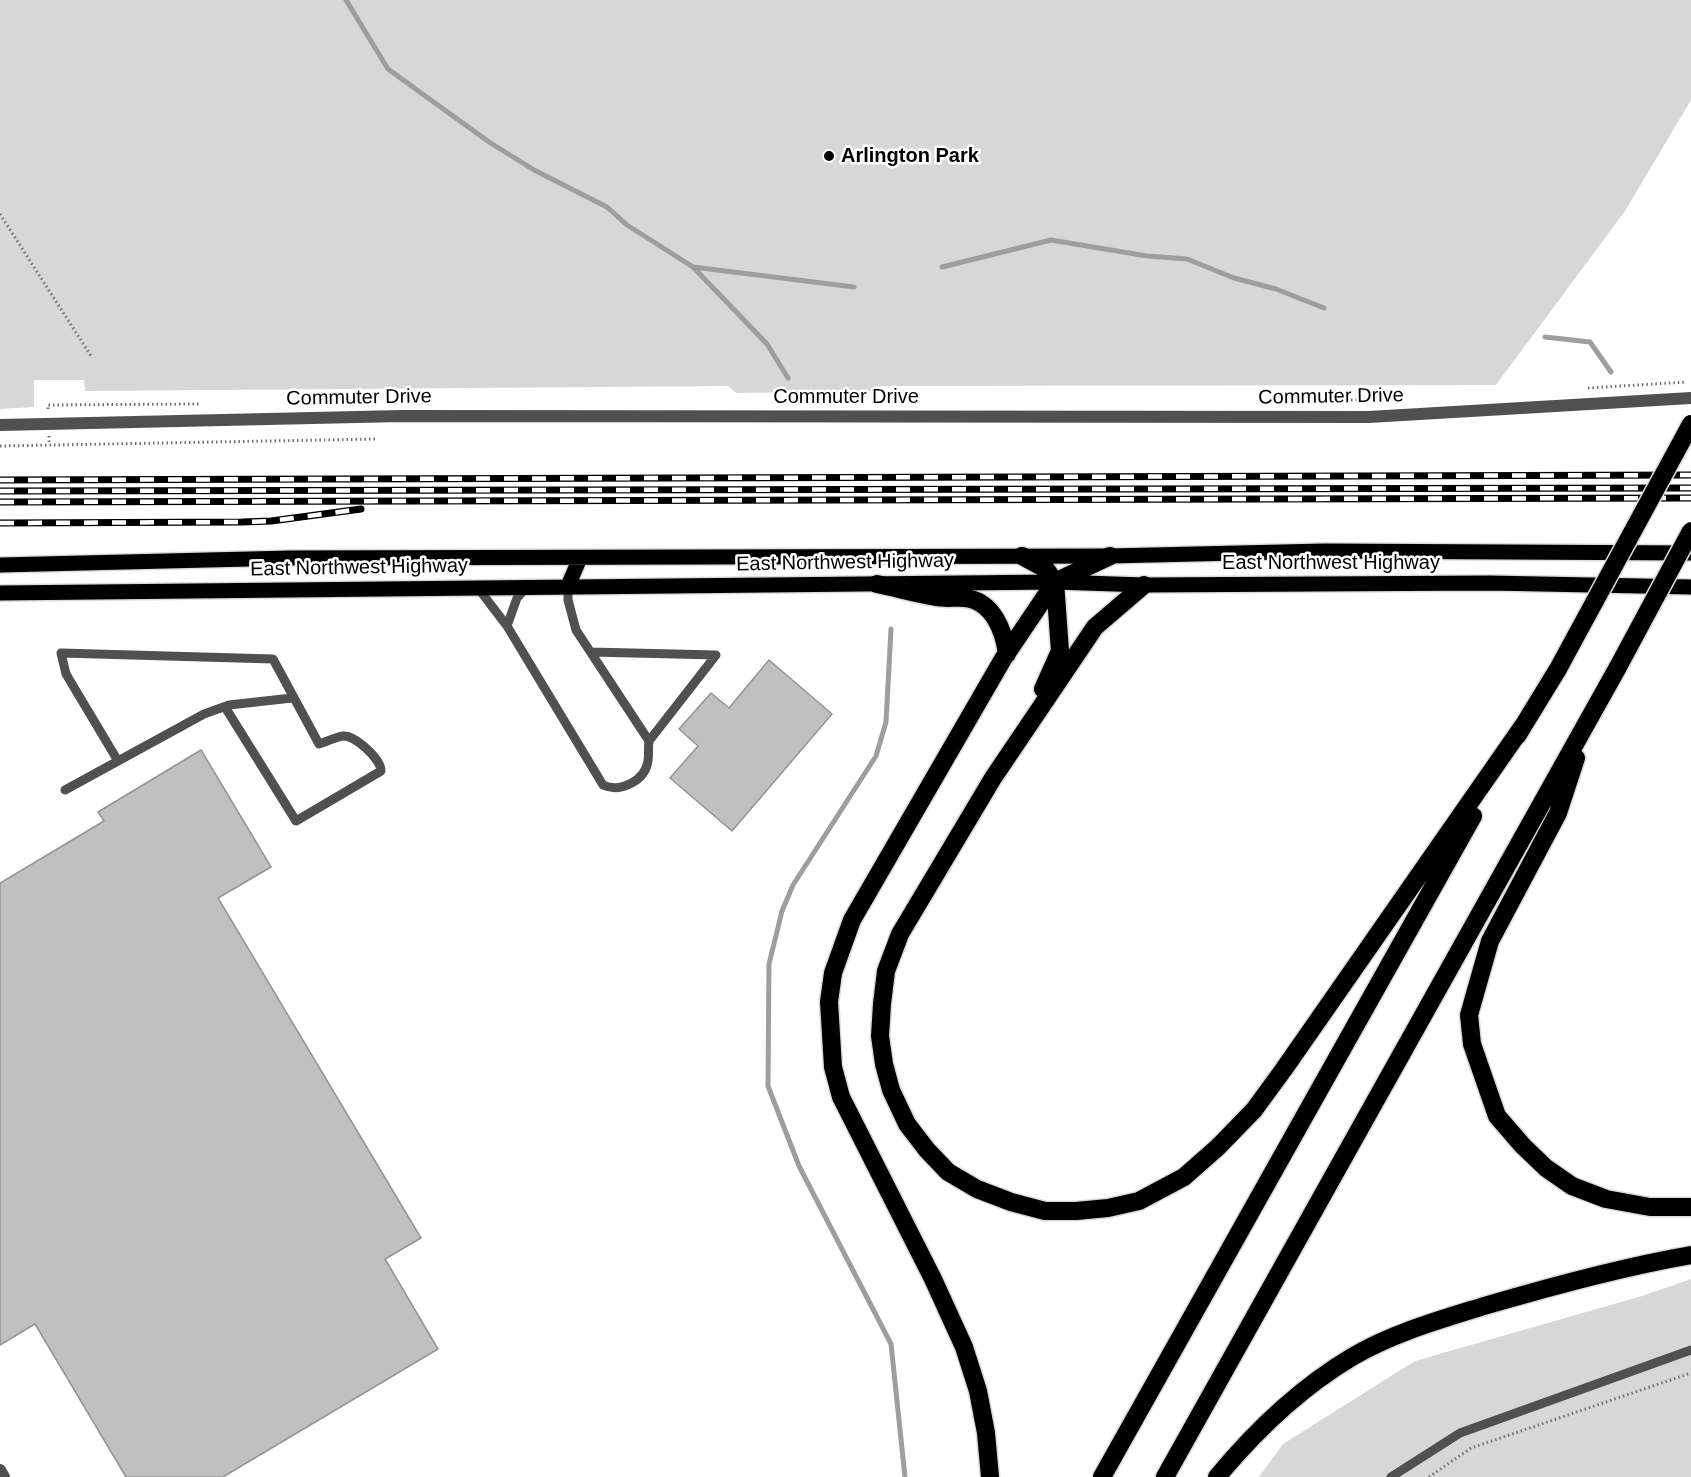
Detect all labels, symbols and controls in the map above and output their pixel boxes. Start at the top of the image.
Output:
place label: Arlington Park [841,144,979,168]
marker: Arlington Park [822,149,836,163]
street label: Commuter Drive [1258,384,1404,410]
street label: Commuter Drive [286,385,432,411]
street label: Commuter Drive [773,385,919,409]
street label: East Northwest Highway [736,549,954,577]
street label: East Northwest Highway [1222,551,1440,575]
street label: East Northwest Highway [250,554,468,582]

